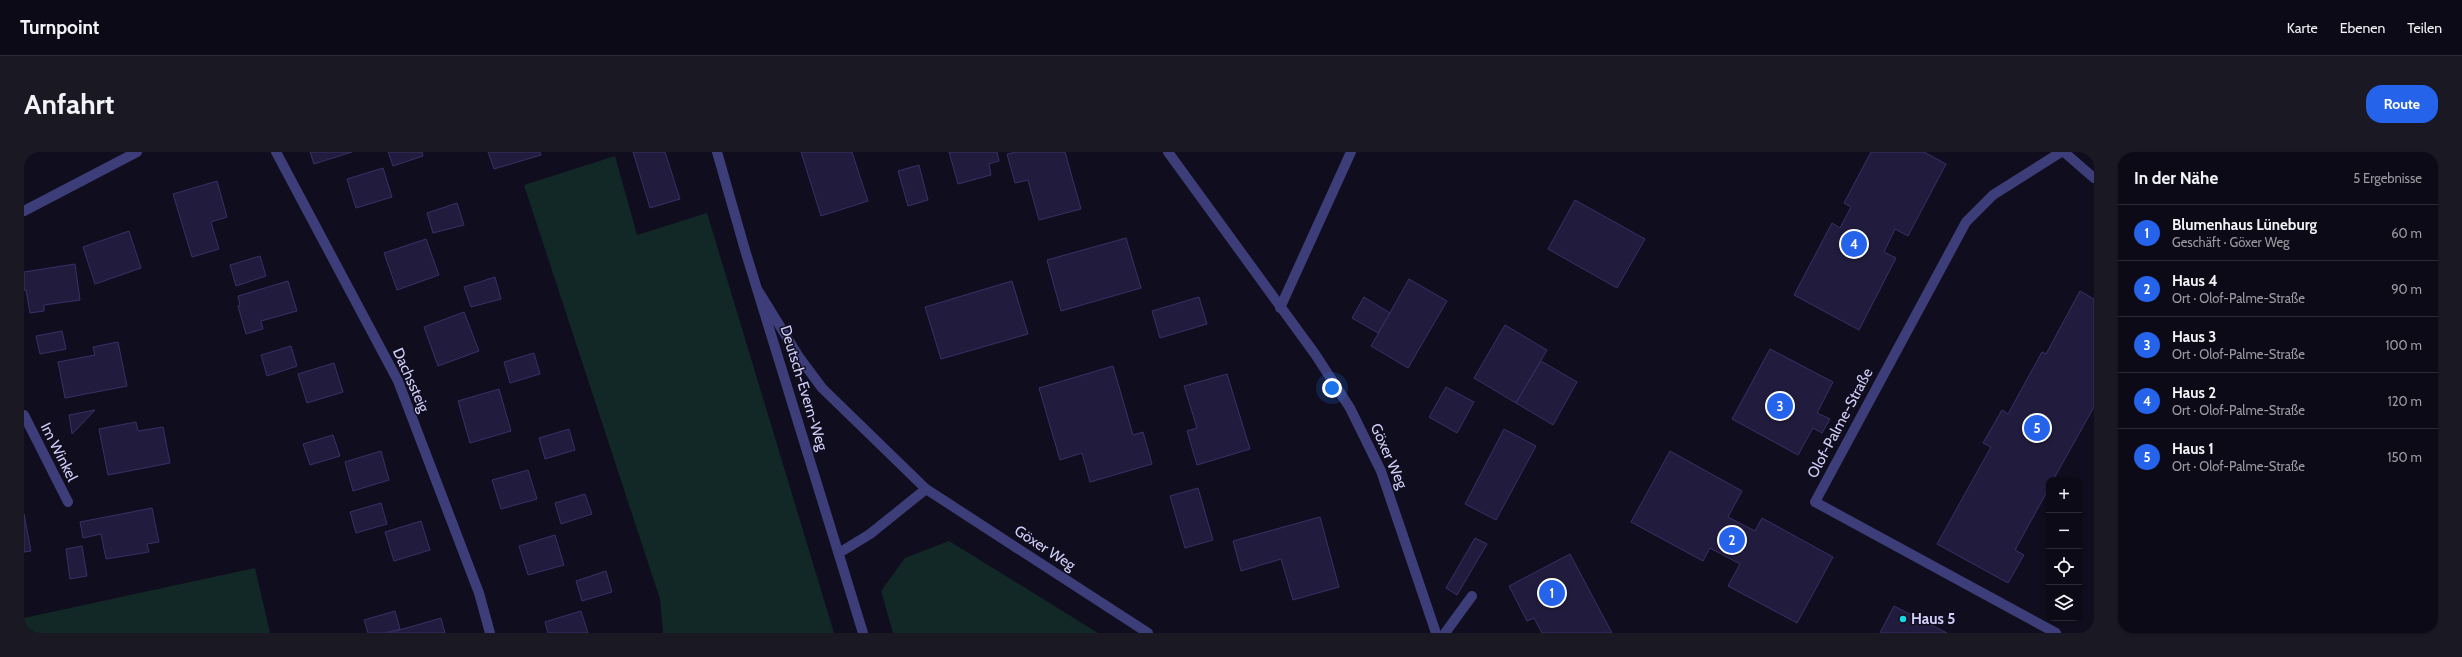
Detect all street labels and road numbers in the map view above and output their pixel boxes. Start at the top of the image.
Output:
street label: Deutsch-Evern-Weg [776,323,832,453]
street label: Dachssteig [389,345,433,416]
street label: Olof-Palme-Straße [1803,365,1877,481]
street label: Im Winkel [37,420,82,485]
street label: Göxer Weg [1367,421,1412,492]
street label: Göxer Weg [1011,522,1079,575]

